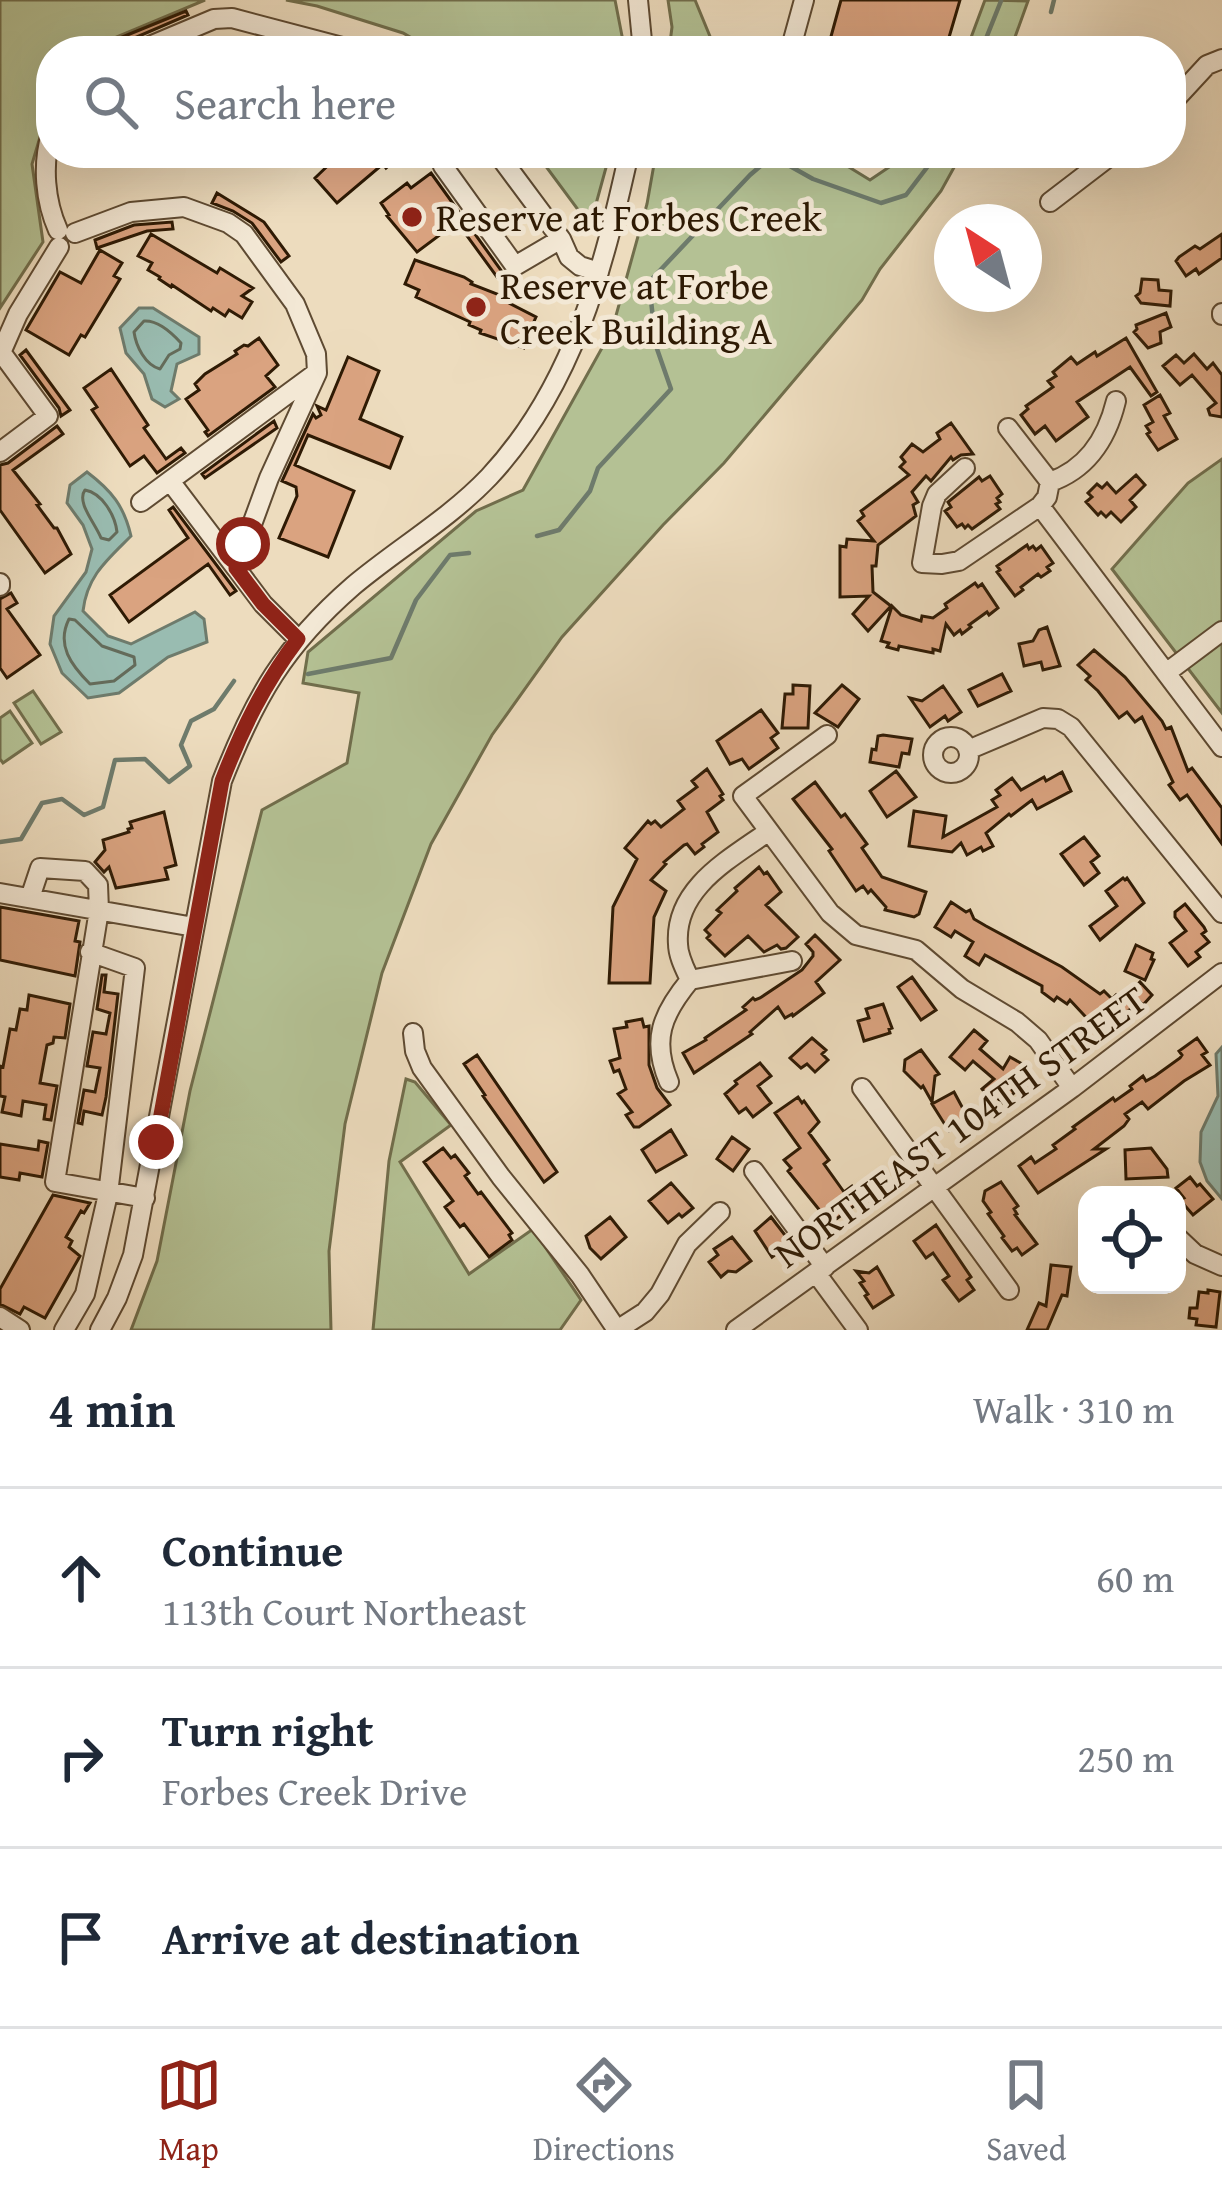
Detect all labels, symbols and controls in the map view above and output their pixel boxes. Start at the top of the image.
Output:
search box [36,36,1186,168]
icon: search [78,69,144,135]
text: Search here [174,70,396,135]
place label: Reserve at Forbes Creek [436,188,822,245]
marker: Reserve at Forbes Creek [399,204,425,230]
north arrow [934,204,1042,312]
place label: Reserve at Forbe Creek Building A [500,256,772,358]
marker: Reserve at Forbe Creek Building A [463,294,489,320]
route start [216,517,270,571]
street label: NORTHEAST 104TH STREET [761,971,1158,1281]
route end [129,1115,183,1169]
map controls [1078,1186,1186,1294]
button: locate [1078,1186,1186,1294]
text: 4 min [48,1371,175,1446]
text: Walk · 310 m [973,1380,1174,1437]
text: Continue [162,1517,343,1582]
icon: ahead [48,1545,114,1611]
text: 60 m [1096,1549,1174,1606]
text: 113th Court Northeast [162,1582,526,1639]
text: Turn right [162,1697,374,1762]
icon: right [48,1725,114,1791]
text: 250 m [1077,1729,1174,1786]
text: Forbes Creek Drive [162,1762,467,1819]
icon: arrive [48,1905,114,1971]
text: Arrive at destination [162,1905,580,1970]
tab: Map [156,2052,222,2172]
tab: Directions [533,2052,675,2172]
tab: Saved [986,2052,1066,2172]

